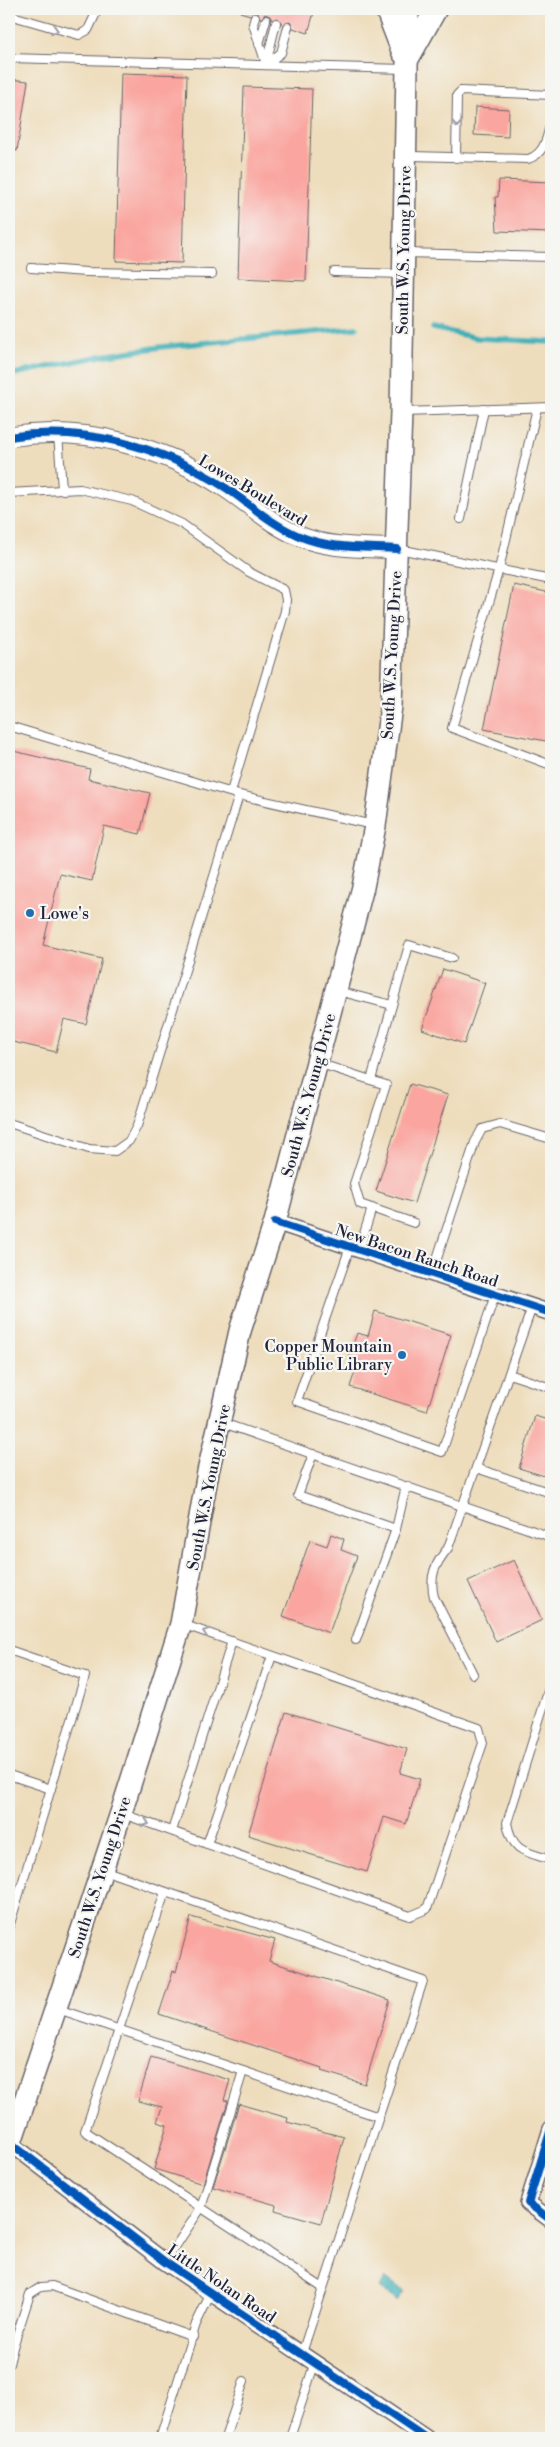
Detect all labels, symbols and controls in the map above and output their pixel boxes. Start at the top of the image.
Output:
one-way arrow [51,24,59,34]
one-way arrow [451,120,462,128]
street label: South W.S. Young Drive [393,165,415,335]
street label: Lowes Boulevard [195,451,310,531]
street label: South W.S. Young Drive [378,570,406,740]
place label: Lowe's [40,904,89,924]
marker: Lowe's [24,907,36,919]
street label: South W.S. Young Drive [277,1011,340,1179]
street label: New Bacon Ranch Road [333,1220,501,1292]
place label: Copper Mountain Public Library [265,1337,392,1375]
marker: Copper Mountain Public Library [396,1349,408,1361]
street label: South W.S. Young Drive [183,1402,235,1572]
one-way arrow [202,1628,211,1638]
street label: South W.S. Young Drive [64,1794,136,1961]
one-way arrow [142,1817,150,1827]
street label: Little Nolan Road [163,2240,280,2328]

